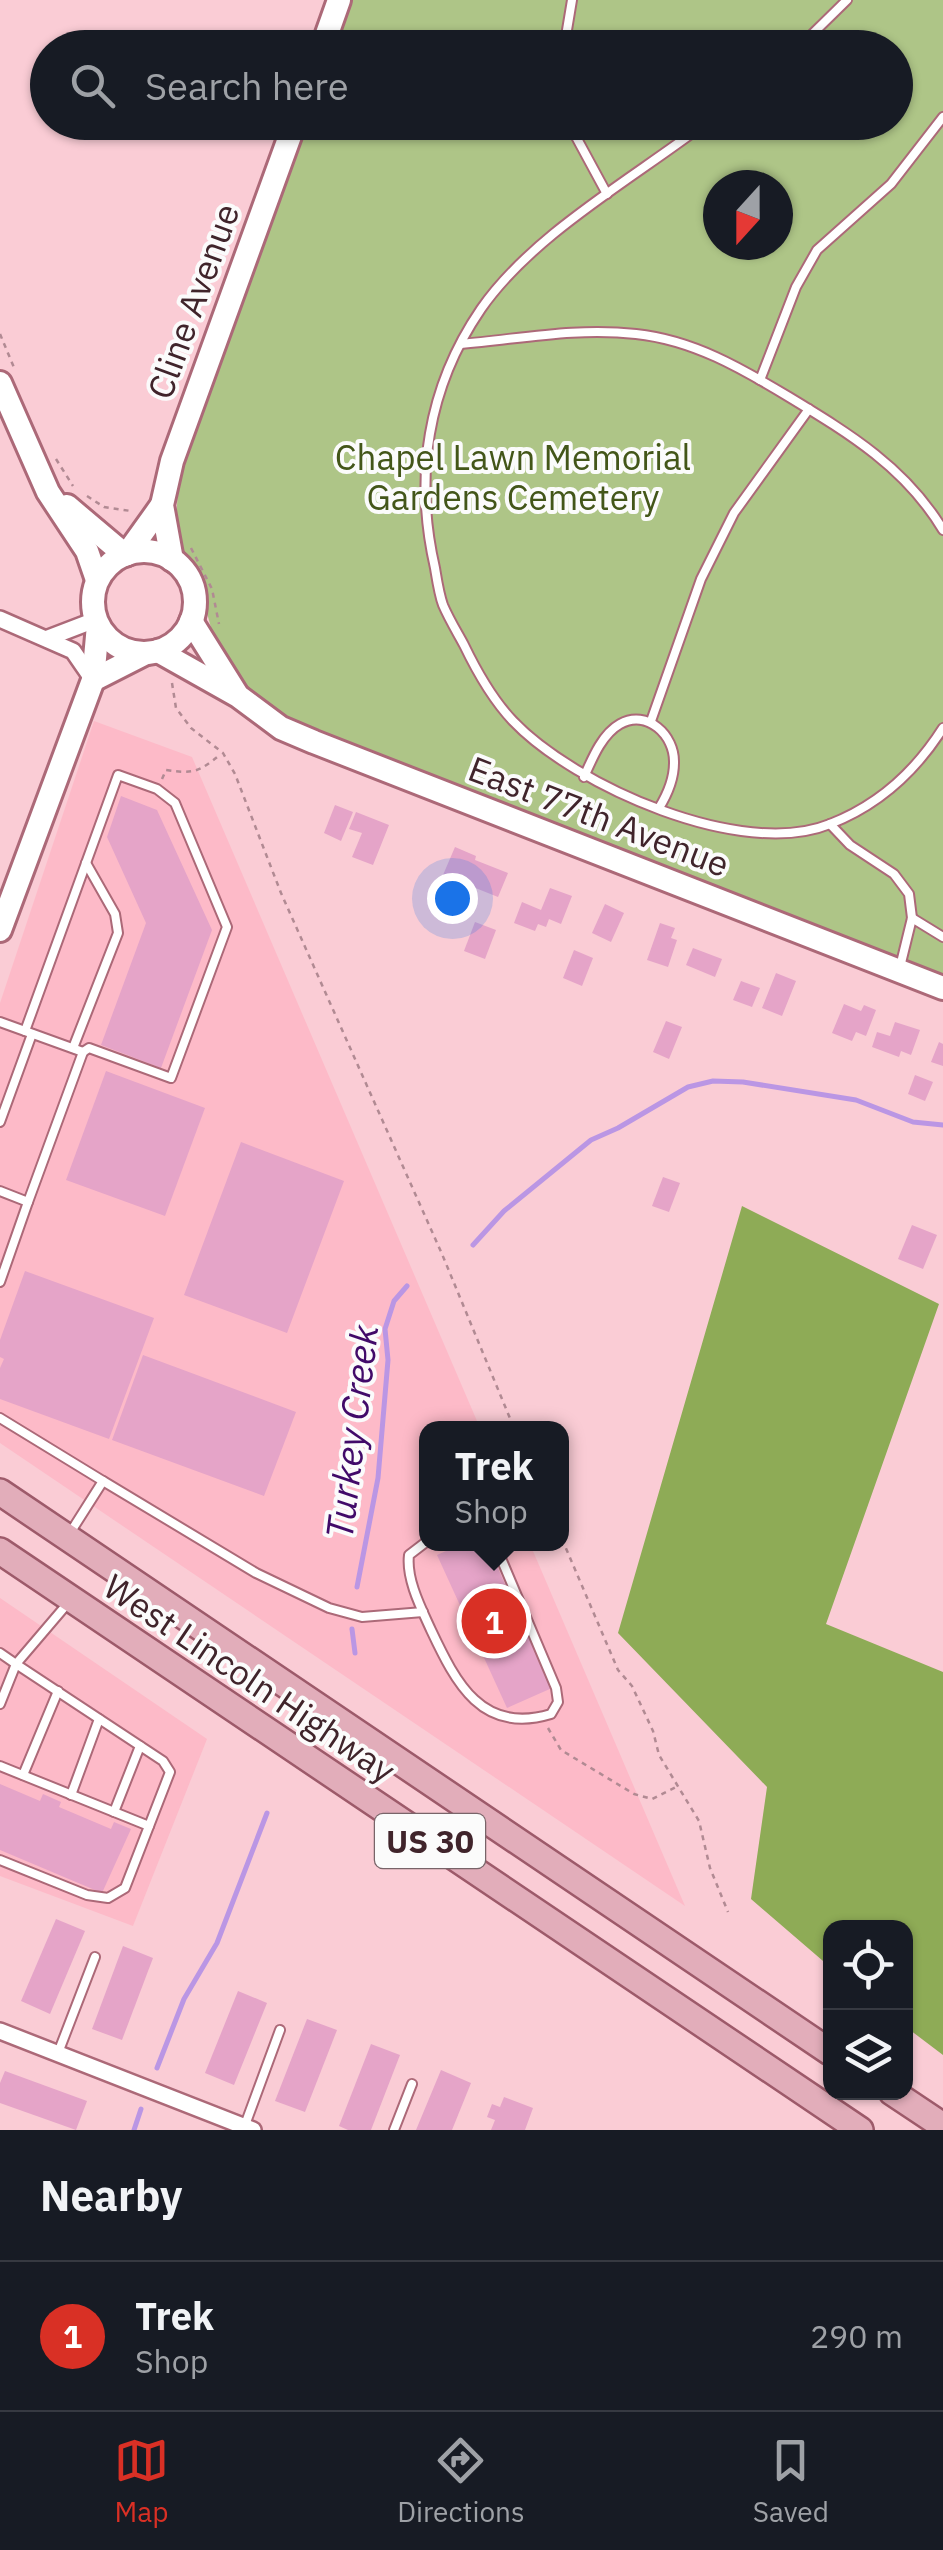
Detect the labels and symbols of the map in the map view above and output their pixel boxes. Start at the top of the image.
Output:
north arrow [703,170,793,260]
street label: Cline Avenue [136,197,250,405]
park label: Chapel Lawn Memorial Gardens Cemetery [335,434,691,520]
street label: East 77th Avenue [462,745,736,887]
your location [427,873,478,924]
water label: Turkey Creek [314,1321,389,1542]
street label: West Lincoln Highway [95,1563,405,1793]
pin: 1 [462,1584,526,1658]
road number: US 30 [375,1814,485,1868]

